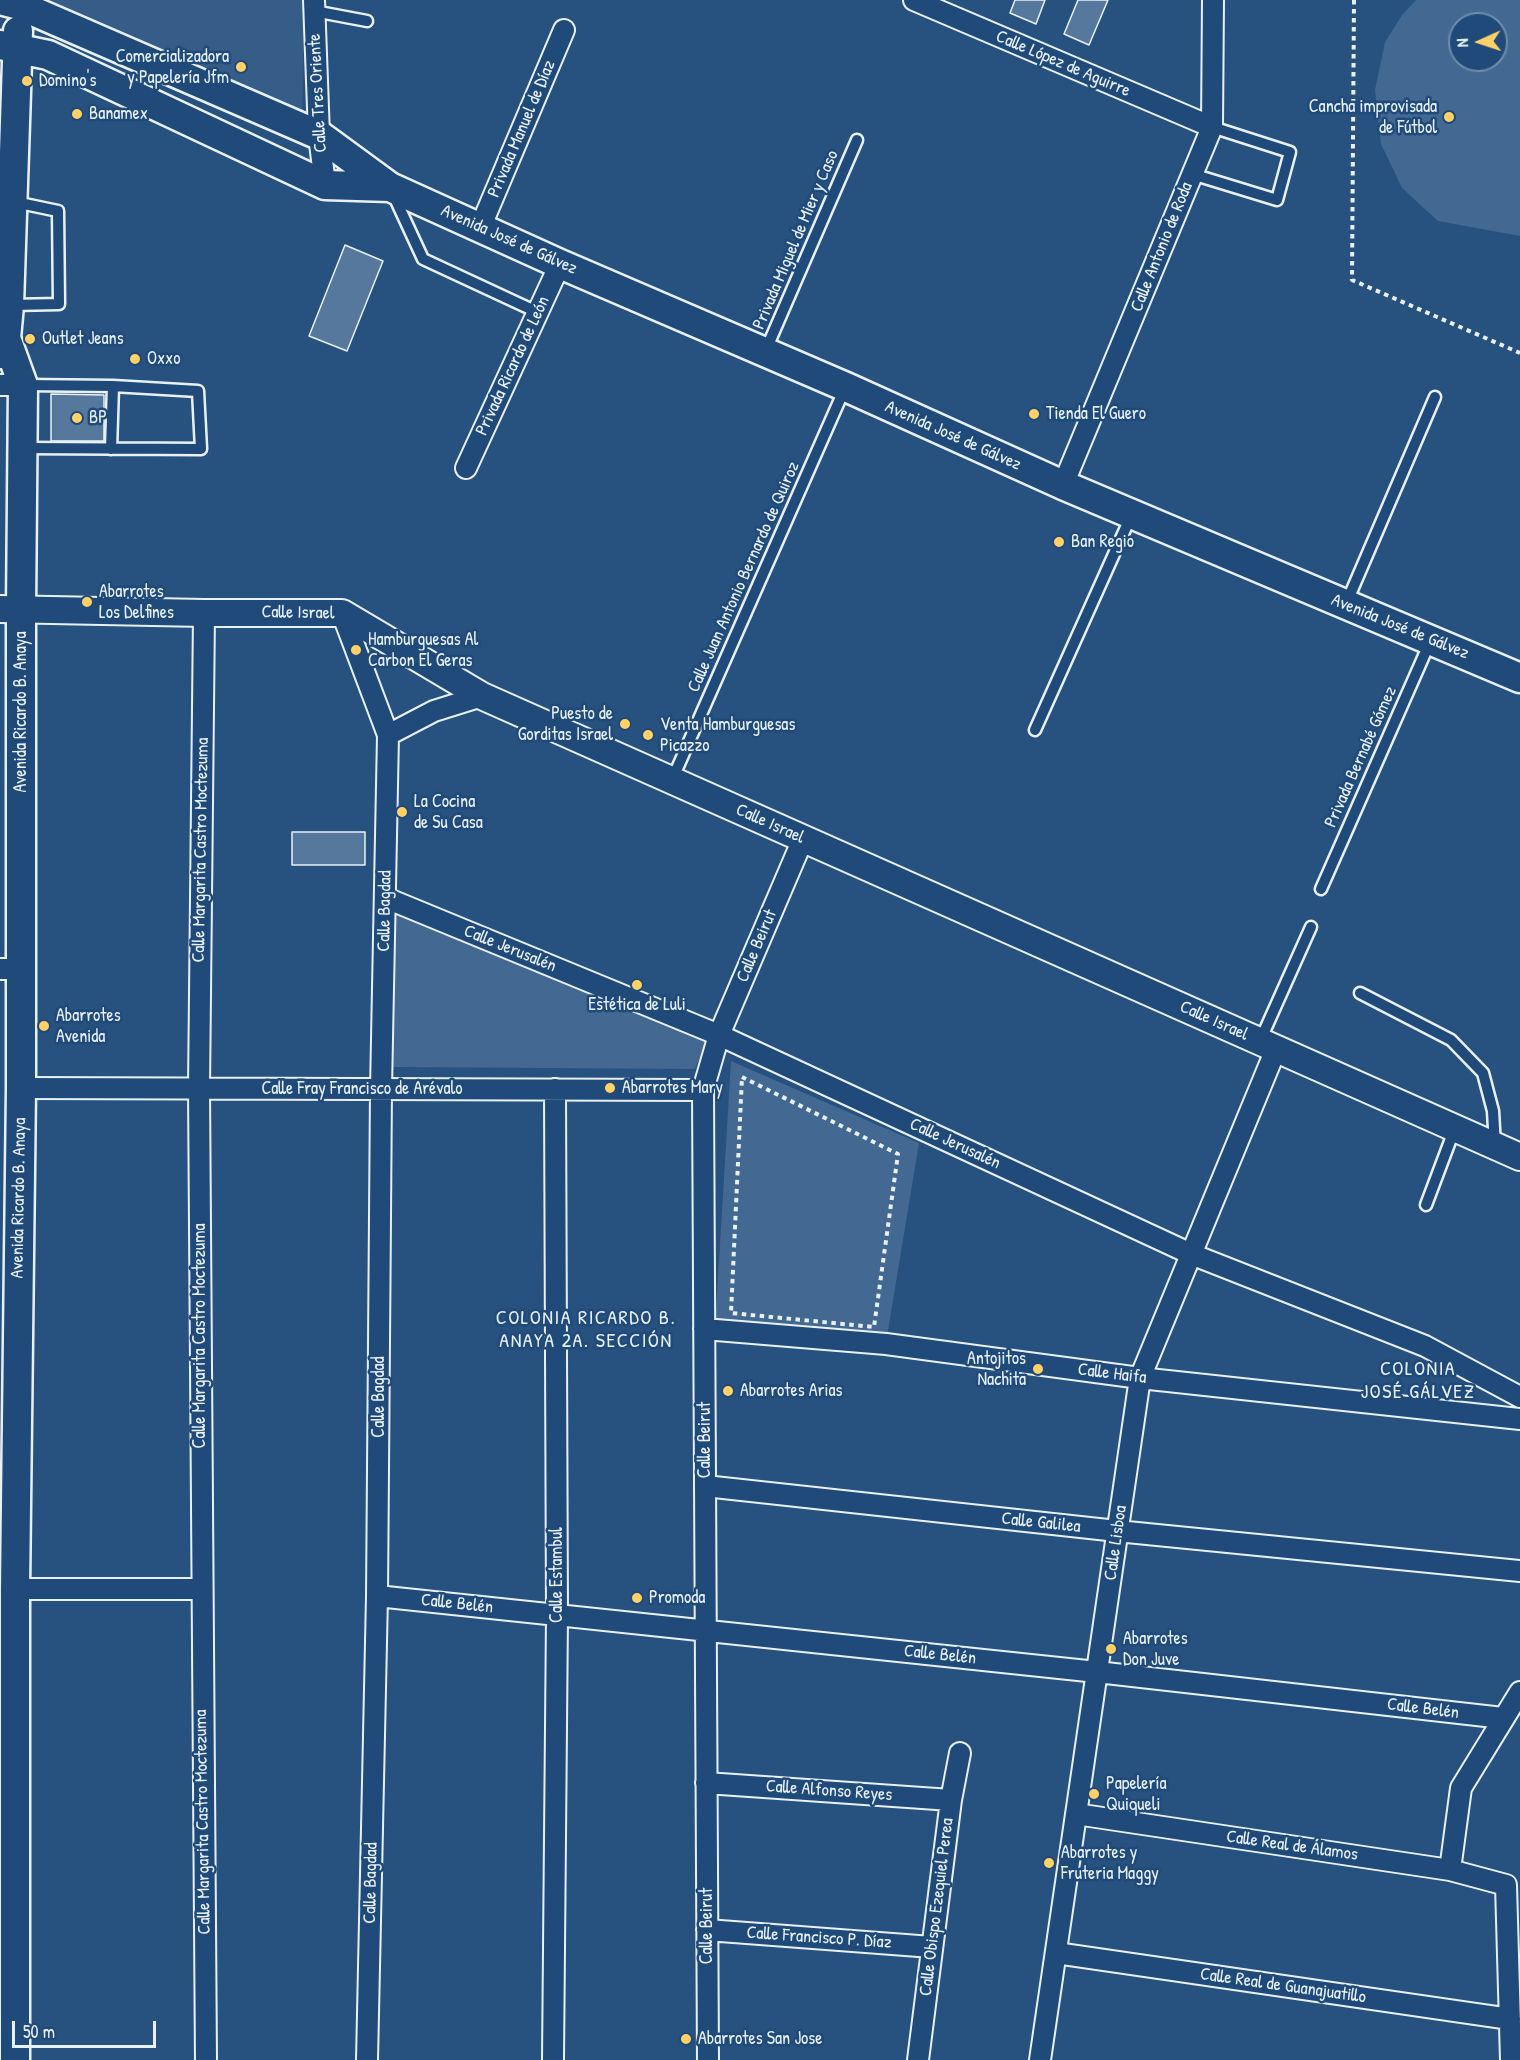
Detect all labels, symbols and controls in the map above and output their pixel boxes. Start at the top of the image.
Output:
north arrow [1448,12,1508,72]
street label: Calle López de Aguirre [992,26,1134,102]
street label: Calle Tres Oriente [304,33,332,153]
text: N [1451,38,1473,48]
place label: Comercializadora y Papelería Jfm [116,46,229,88]
street label: Privada Manuel de Díaz [483,57,561,201]
marker: Comercializadora y Papelería Jfm [234,60,248,74]
place label: Domino's [39,70,96,92]
marker: Domino's [20,74,34,88]
place label: Cancha improvisada de Fútbol [1309,96,1437,138]
place label: Banamex [89,103,148,125]
marker: Banamex [70,107,84,121]
marker: Cancha improvisada de Fútbol [1442,110,1456,124]
street label: Privada Miguel de Mier y Caso [748,147,844,333]
street label: Calle Antonio de Roda [1126,179,1198,315]
street label: Avenida José de Gálvez [438,200,580,280]
street label: Privada Ricardo de León [471,293,555,439]
place label: Outlet Jeans [42,328,124,350]
marker: Outlet Jeans [23,332,37,346]
place label: Oxxo [147,348,180,370]
marker: Oxxo [128,352,142,366]
street label: Avenida José de Gálvez [882,396,1024,476]
place label: Tienda El Guero [1046,403,1146,425]
place label: BP [89,407,107,429]
marker: Tienda El Guero [1027,407,1041,421]
marker: BP [70,411,84,425]
street label: Calle Juan Antonio Bernardo de Quiroz [683,458,805,696]
place label: Ban Regio [1071,531,1134,553]
marker: Ban Regio [1052,535,1066,549]
place label: Abarrotes Los Delfines [99,581,174,624]
street label: Avenida José de Gálvez [1328,590,1472,664]
marker: Abarrotes Los Delfines [80,595,94,609]
street label: Calle Israel [261,602,335,624]
place label: Hamburguesas Al Carbon El Geras [368,629,478,672]
street label: Avenida Ricardo B. Anaya [10,632,32,792]
marker: Hamburguesas Al Carbon El Geras [349,643,363,657]
street label: Privada Bernabé Gómez [1320,683,1402,831]
place label: Puesto de Gorditas Israel [518,703,613,746]
place label: Venta Hamburguesas Picazzo [660,714,795,756]
marker: Puesto de Gorditas Israel [618,717,632,731]
marker: Venta Hamburguesas Picazzo [641,728,655,742]
street label: Calle Margarita Castro Moctezuma [188,737,214,963]
place label: La Cocina de Su Casa [414,791,483,834]
street label: Calle Israel [732,799,808,849]
marker: La Cocina de Su Casa [395,805,409,819]
street label: Calle Bagdad [373,870,397,952]
street label: Calle Beirut [732,907,782,985]
street label: Calle Jerusalén [461,921,559,977]
marker: Estética de Luli [630,978,644,992]
place label: Estética de Luli [588,994,686,1016]
street label: Calle Israel [1176,996,1252,1046]
place label: Abarrotes Avenida [56,1005,121,1048]
marker: Abarrotes Avenida [37,1019,51,1033]
place label: Abarrotes Mary [622,1077,723,1099]
street label: Calle Fray Francisco de Arévalo [261,1078,463,1100]
marker: Abarrotes Mary [603,1081,617,1095]
street label: Calle Jerusalén [906,1114,1004,1174]
street label: Avenida Ricardo B. Anaya [7,1117,31,1279]
street label: Calle Margarita Castro Moctezuma [189,1224,211,1448]
district label: COLONIA RICARDO B. ANAYA 2A. SECCIÓN [496,1307,676,1354]
place label: Antojitos Nachita [967,1348,1026,1390]
street label: Calle Bagdad [368,1356,390,1438]
district label: COLONIA JOSÉ GÁLVEZ [1361,1358,1475,1405]
street label: Calle Haifa [1076,1359,1148,1389]
marker: Antojitos Nachita [1031,1362,1045,1376]
place label: Abarrotes Arias [740,1380,843,1402]
marker: Abarrotes Arias [721,1384,735,1398]
street label: Calle Beirut [694,1402,716,1478]
street label: Calle Lisboa [1100,1504,1132,1582]
street label: Calle Galilea [1000,1508,1082,1538]
street label: Calle Estambul [546,1527,568,1623]
place label: Promoda [649,1587,705,1609]
street label: Calle Belén [420,1589,494,1619]
marker: Promoda [630,1591,644,1605]
place label: Abarrotes Don Juve [1123,1628,1188,1670]
street label: Calle Belén [903,1640,977,1670]
marker: Abarrotes Don Juve [1104,1642,1118,1656]
street label: Calle Belén [1386,1694,1460,1724]
street label: Calle Margarita Castro Moctezuma [190,1709,216,1935]
place label: Papelería Quiqueli [1106,1773,1167,1816]
street label: Calle Alfonso Reyes [765,1776,893,1806]
marker: Papelería Quiqueli [1087,1787,1101,1801]
street label: Calle Obispo Ezequiel Perea [915,1817,959,1997]
street label: Calle Real de Álamos [1225,1826,1359,1866]
street label: Calle Bagdad [359,1842,383,1924]
place label: Abarrotes y Fruteria Maggy [1061,1842,1159,1884]
marker: Abarrotes y Fruteria Maggy [1042,1856,1056,1870]
street label: Calle Beirut [696,1888,718,1964]
street label: Calle Francisco P. Díaz [746,1922,892,1954]
street label: Calle Real de Guanajuatillo [1199,1964,1367,2008]
scale bar [15,2009,159,2047]
text: 50 m [23,2019,55,2044]
place label: Abarrotes San Jose [698,2028,822,2050]
marker: Abarrotes San Jose [679,2032,693,2046]

